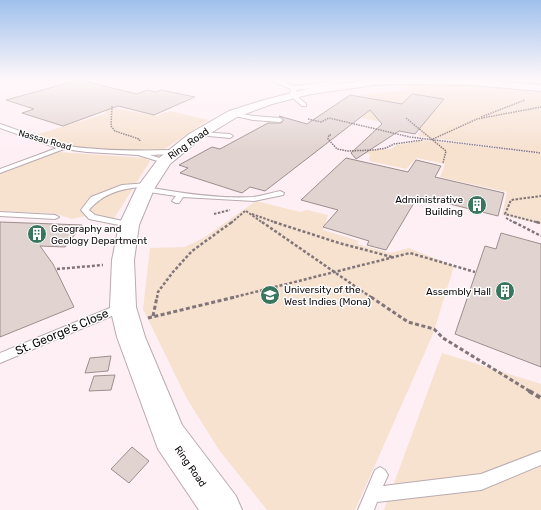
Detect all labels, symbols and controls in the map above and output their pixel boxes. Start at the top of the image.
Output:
street label: Ring Road [166,125,211,162]
street label: Nassau Road [18,128,72,152]
place label: Administrative Building [395,194,463,218]
building icon: Administrative Building [466,194,488,216]
building icon: Geography and Geology Department [26,223,48,245]
place label: Geography and Geology Department [51,223,147,247]
building icon: Assembly Hall [494,280,516,302]
school or university icon: University of the West Indies (Mona) [259,284,281,306]
place label: University of the West Indies (Mona) [284,284,371,308]
place label: Assembly Hall [426,286,491,298]
street label: St. George's Close [13,306,111,358]
street label: Ring Road [172,444,209,489]

